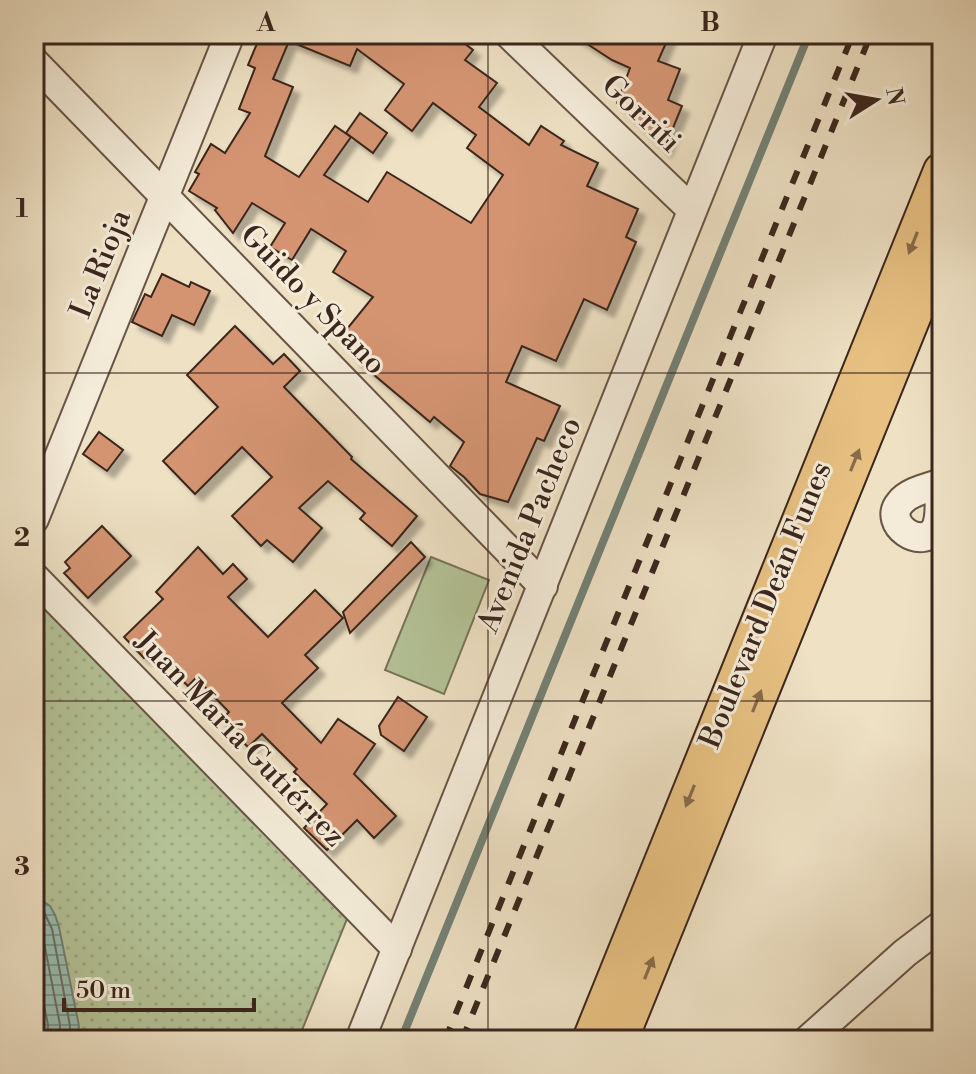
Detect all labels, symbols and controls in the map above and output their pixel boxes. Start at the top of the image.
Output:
text: A [256,7,276,39]
text: B [700,7,720,39]
north arrow [836,60,916,140]
street label: Gorriti [593,67,689,161]
text: N [879,85,909,108]
text: 1 [16,193,29,225]
street label: La Rioja [62,203,140,324]
street label: Guido y Spano [232,217,394,383]
one-way arrow [906,231,919,255]
street label: Avenida Pacheco [469,412,591,639]
one-way arrow [849,448,862,472]
street label: Boulevard Deán Funes [691,456,841,755]
text: 2 [14,522,30,554]
street label: Juan María Gutiérrez [126,622,353,855]
one-way arrow [751,689,764,713]
one-way arrow [683,784,696,807]
text: 3 [14,851,30,883]
one-way arrow [642,956,655,980]
scale bar [64,962,254,1012]
text: 50 m [76,976,131,1006]

